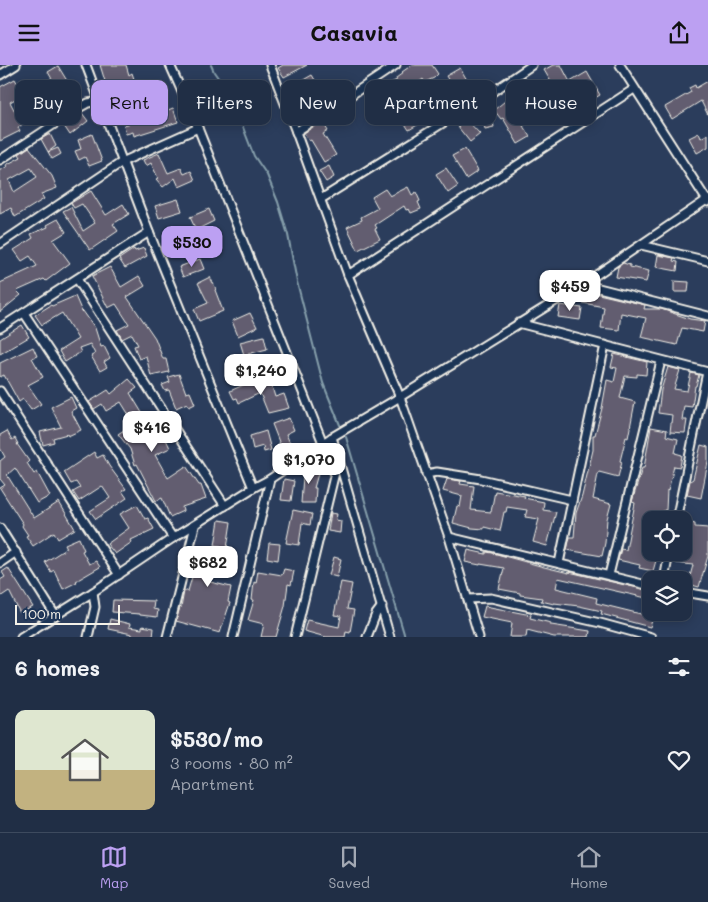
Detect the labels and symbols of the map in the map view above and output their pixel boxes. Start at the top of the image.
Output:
pin: $530 [162,225,222,268]
pin: $459 [540,269,600,312]
pin: $1,240 [220,353,302,396]
pin: $416 [122,411,182,453]
pin: $1,070 [268,443,350,485]
pin: $682 [178,545,238,588]
scale bar [15,602,120,625]

